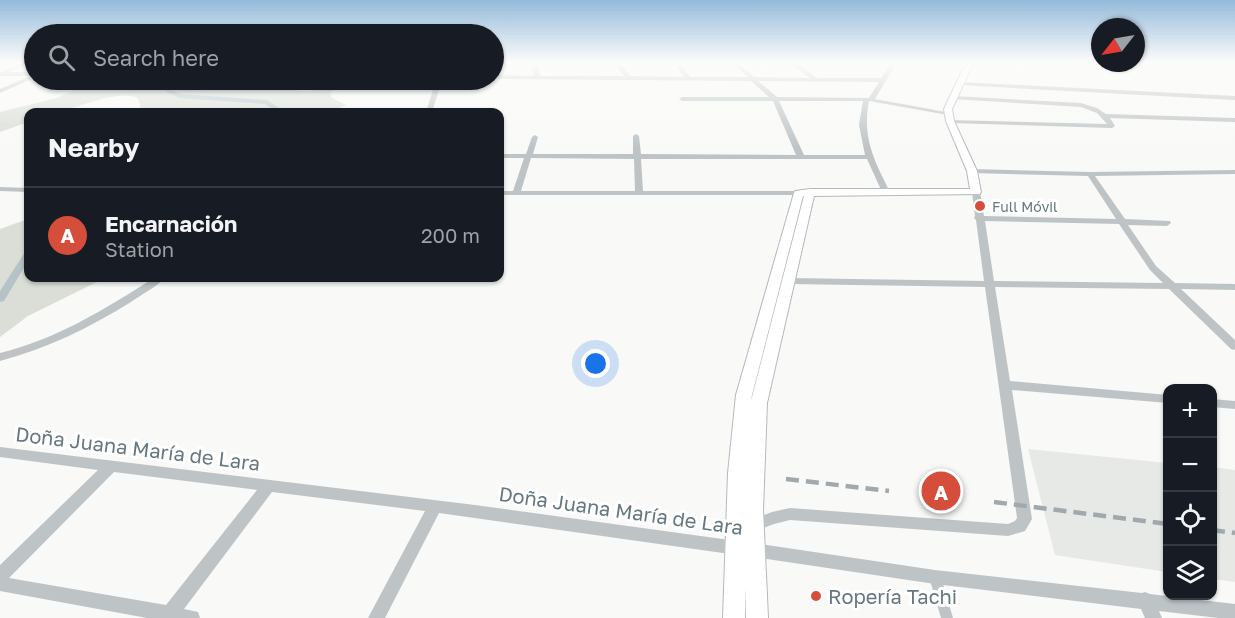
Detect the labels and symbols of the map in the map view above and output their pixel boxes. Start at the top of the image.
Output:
north arrow [1091,18,1145,72]
place label: Full Móvil [992,198,1058,215]
marker: Full Móvil [973,199,987,213]
your location [581,349,610,378]
street label: Doña Juana María de Lara [14,421,262,475]
pin: A [922,468,960,514]
street label: Doña Juana María de Lara [497,481,745,539]
place label: Ropería Tachi [828,584,957,608]
marker: Ropería Tachi [809,589,823,603]

